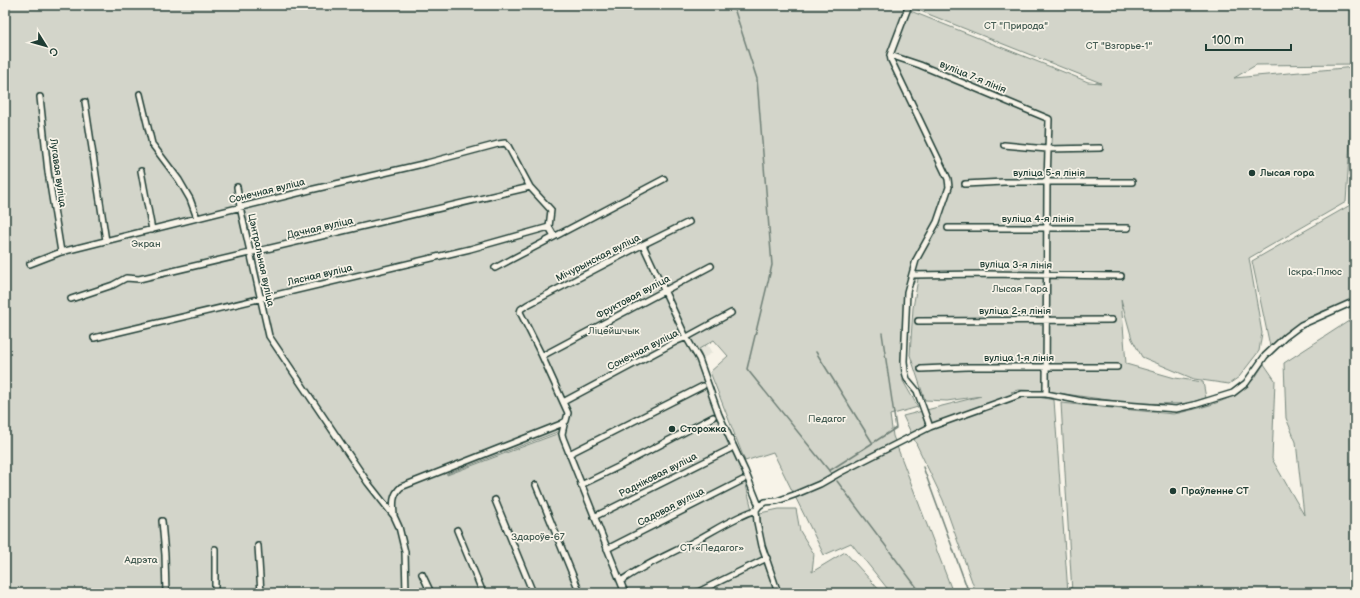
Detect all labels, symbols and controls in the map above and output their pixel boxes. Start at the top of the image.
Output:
park label: СТ "Природа" [984,20,1048,32]
north arrow [26,26,66,66]
scale bar [1206,26,1291,52]
text: 100 m [1212,33,1244,48]
park label: СТ "Взгорье-1" [1086,40,1152,52]
text: С [46,45,61,59]
street label: вуліца 7-я лінія [938,58,1009,96]
street label: Лугавая вуліца [47,137,69,208]
street label: вуліца 5-я лінія [1013,167,1085,179]
place label: Лысая гора [1259,167,1314,179]
marker: Лысая гора [1247,168,1257,178]
street label: Сонечная вуліца [228,176,306,206]
street label: Цэнтральная вуліца [245,212,277,308]
street label: вуліца 4-я лінія [1002,213,1075,225]
street label: Дачная вуліца [286,215,354,241]
street label: Мічурынская вуліца [554,231,642,284]
park label: Экран [131,238,161,250]
street label: вуліца 3-я лінія [980,258,1053,272]
street label: Лясная вуліца [285,262,354,289]
park label: Іскра-Плюс [1288,266,1342,278]
street label: Фруктовая вуліца [594,272,672,322]
park label: Лысая Гара [991,283,1048,295]
street label: вуліца 2-я лінія [979,305,1051,317]
park label: Ліцейшчык [587,325,640,337]
street label: Сонечная вуліца [606,327,681,373]
street label: вуліца 1-я лінія [984,352,1054,364]
park label: Педагог [808,413,846,425]
place label: Сторожка [680,423,727,435]
marker: Сторожка [667,424,677,434]
street label: Радніковая вуліца [617,450,699,500]
street label: Садовая вуліца [636,485,706,529]
place label: Праўленне СТ [1181,485,1249,497]
marker: Праўленне СТ [1168,486,1178,496]
park label: Здароўе-67 [511,531,565,543]
park label: СТ «Педагог» [680,542,744,554]
park label: Адрэта [123,554,158,566]

